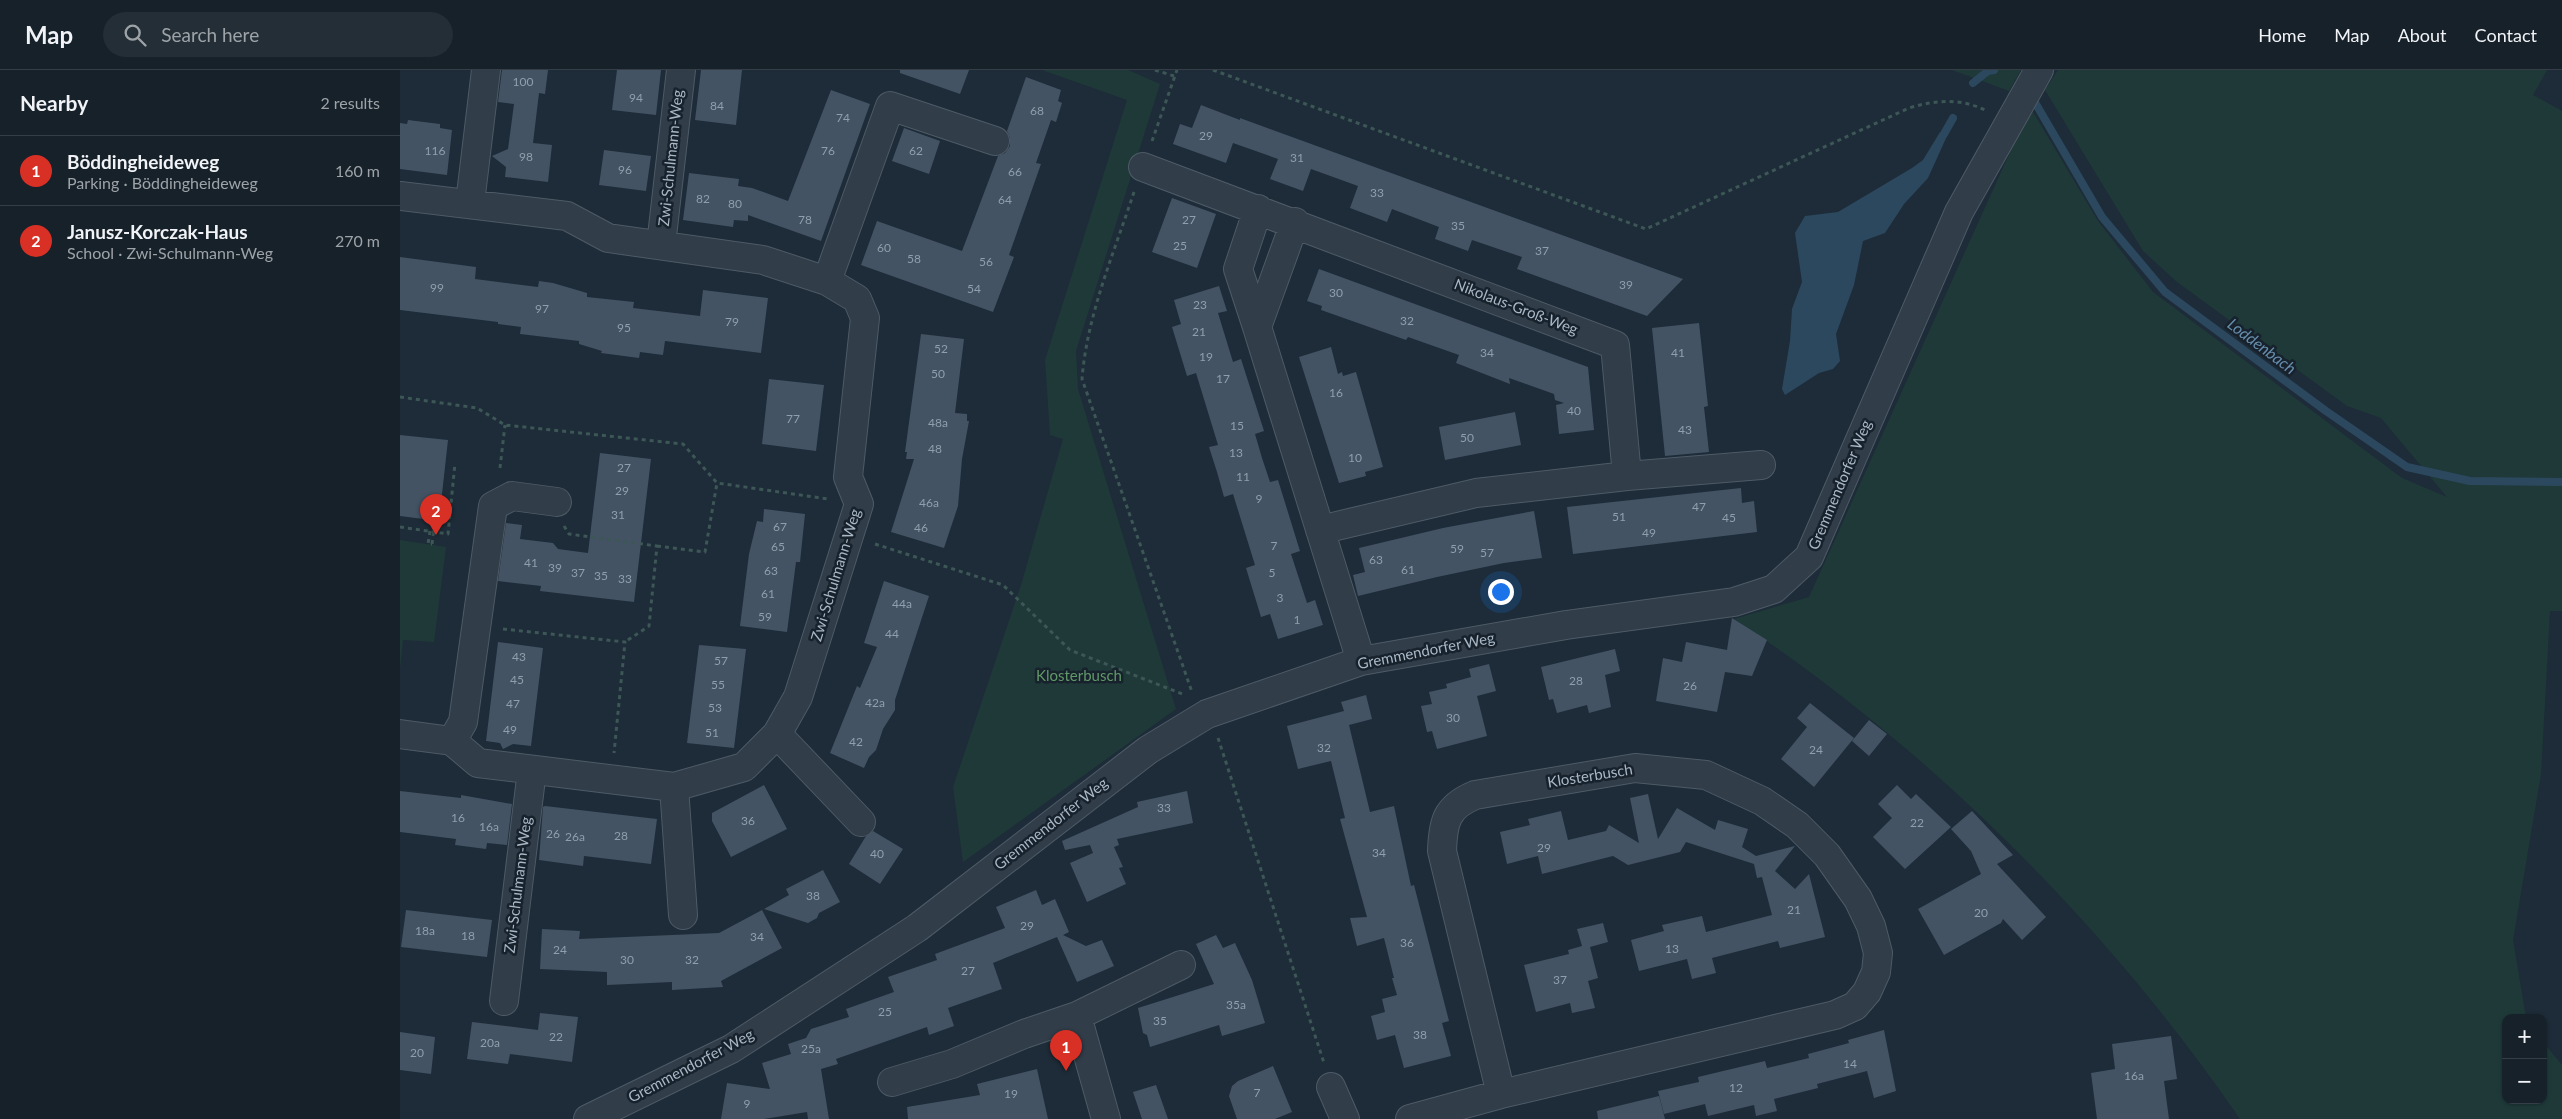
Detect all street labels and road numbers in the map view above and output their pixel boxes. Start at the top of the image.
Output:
street label: Zwi-Schulmann-Weg [654,88,686,227]
street label: Nikolaus-Groß-Weg [1452,274,1581,338]
street label: Gremmendorfer Weg [1804,417,1875,552]
street label: Zwi-Schulmann-Weg [806,506,864,643]
street label: Gremmendorfer Weg [1356,628,1496,672]
street label: Klosterbusch [1546,759,1634,791]
street label: Gremmendorfer Weg [990,773,1111,873]
street label: Zwi-Schulmann-Weg [500,815,534,954]
street label: Gremmendorfer Weg [625,1024,756,1106]

